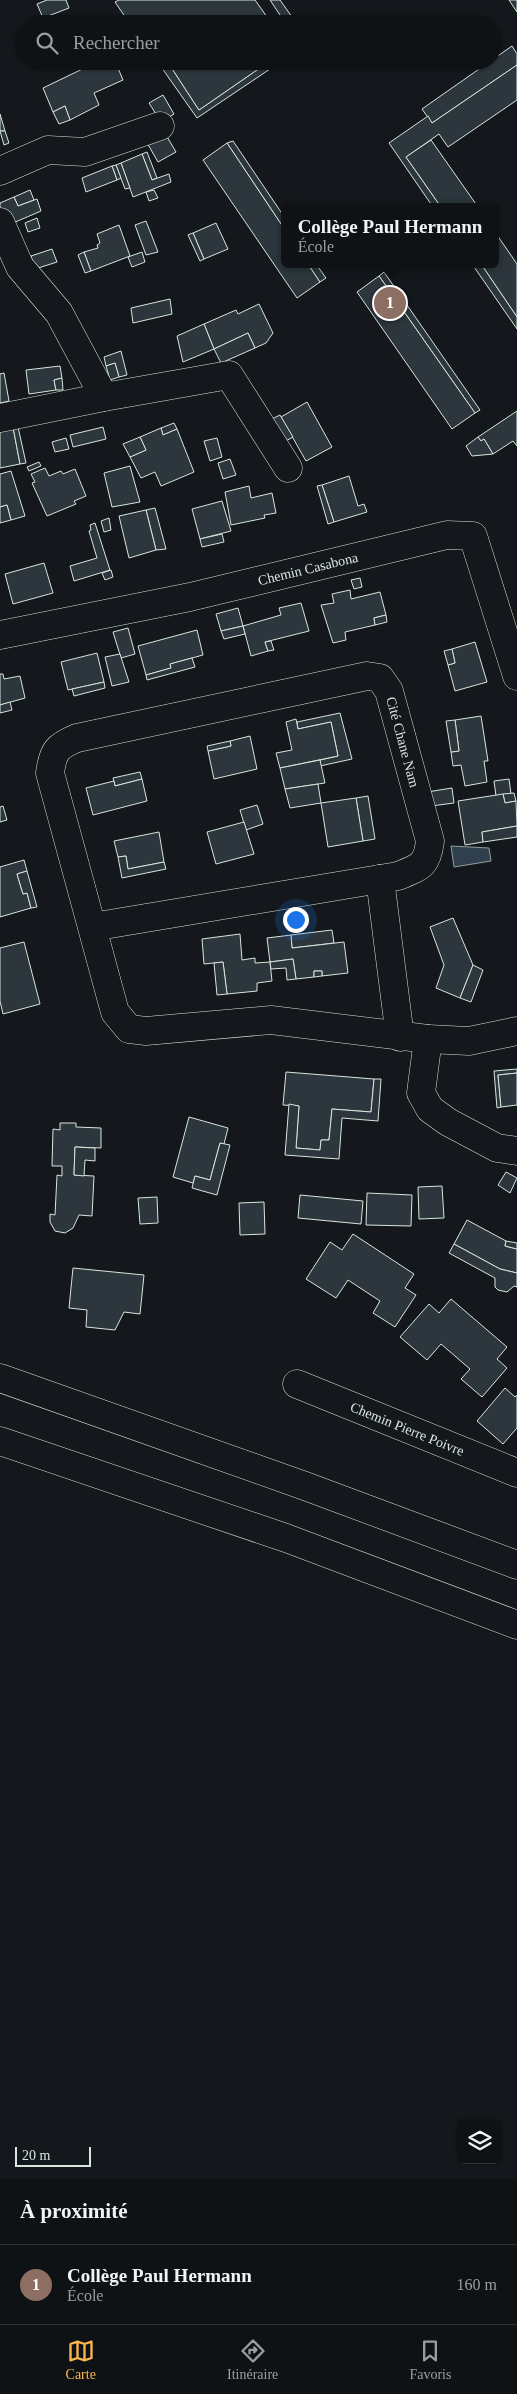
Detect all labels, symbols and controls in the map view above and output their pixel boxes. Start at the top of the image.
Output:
search box [15,15,502,70]
icon: search [33,29,61,57]
text: Rechercher [73,32,160,53]
popup [281,203,499,268]
text: Collège Paul Hermann [298,216,482,237]
text: École [298,238,334,255]
pin: 1 [374,284,406,322]
street label: Chemin Casabona [256,550,360,588]
street label: Cité Chane Nam [383,695,422,789]
your location [283,907,309,933]
street label: Chemin Pierre Poivre [348,1399,466,1459]
map controls [457,2119,502,2164]
button: layers [457,2119,502,2164]
scale bar [15,2144,91,2167]
text: 20 m [22,2148,50,2163]
text: À proximité [20,2199,128,2223]
text: Collège Paul Hermann [67,2265,252,2286]
text: 1 [32,2276,40,2293]
text: 160 m [457,2276,497,2293]
text: École [67,2287,103,2304]
tab: Carte [66,2337,96,2383]
tab: Itinéraire [227,2337,278,2383]
tab: Favoris [409,2337,451,2383]

